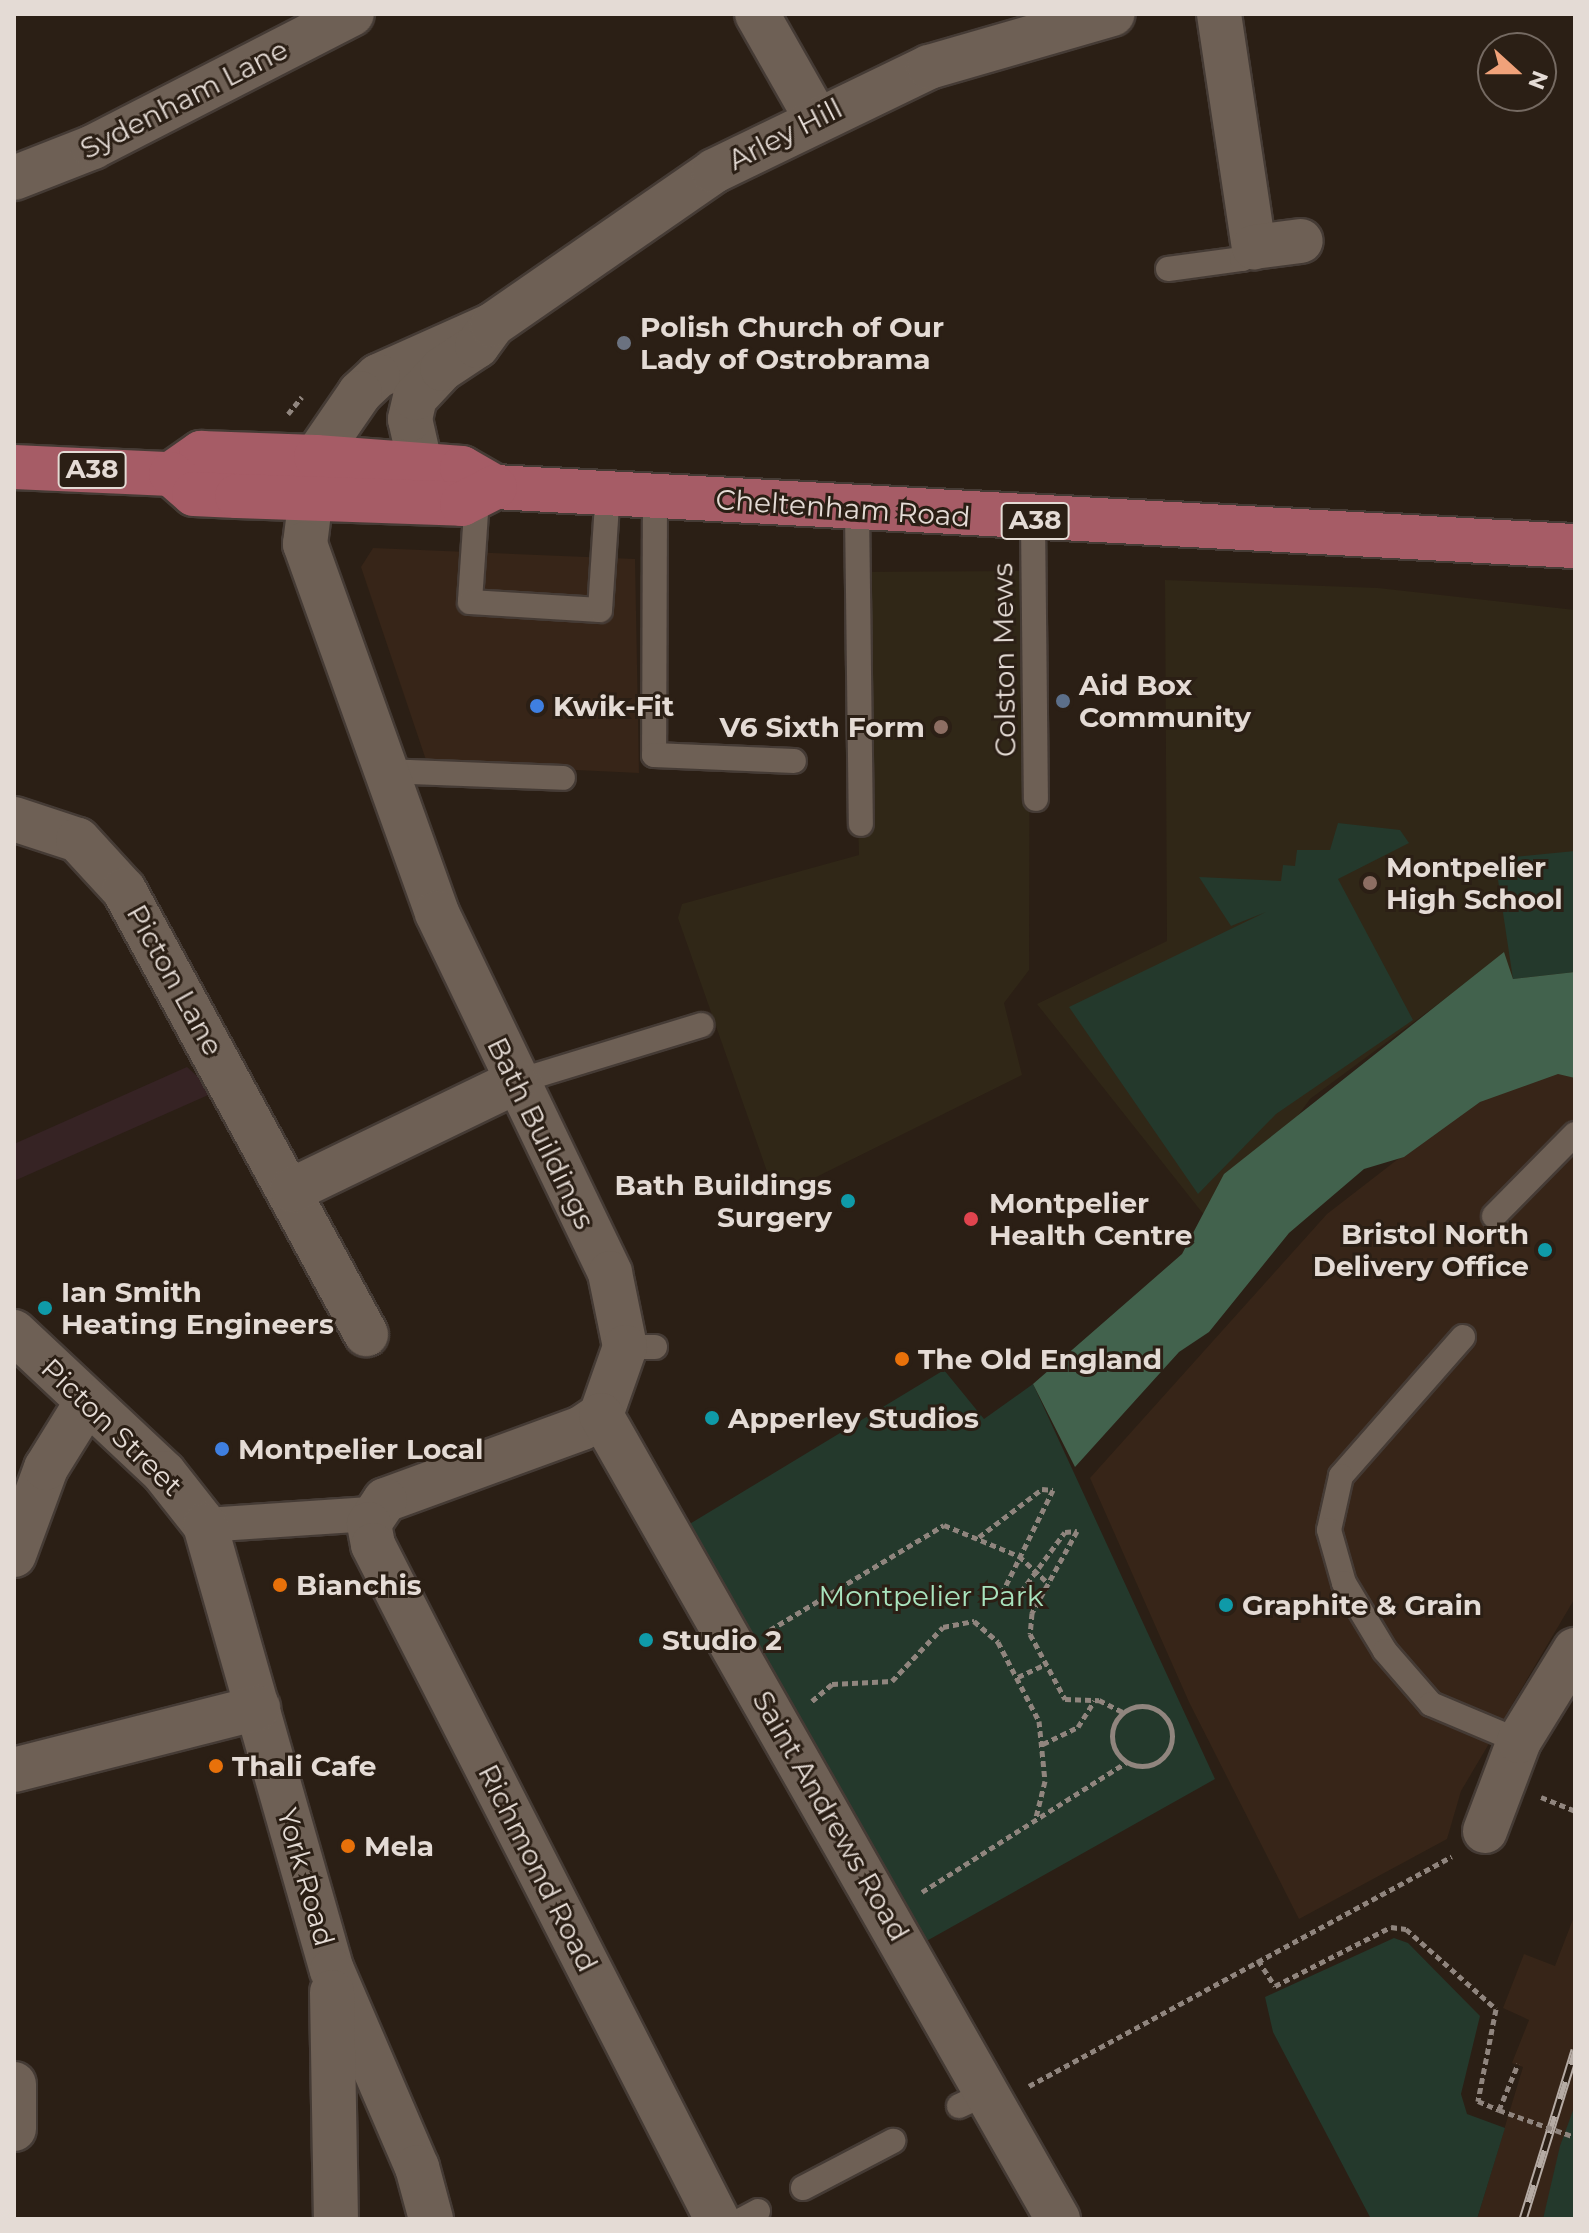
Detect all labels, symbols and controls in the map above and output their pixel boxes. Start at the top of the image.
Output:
street label: Sydenham Lane [75,32,293,166]
north arrow [1477,32,1557,112]
text: N [1522,67,1554,93]
street label: Arley Hill [722,91,848,177]
place label: Polish Church of Our Lady of Ostrobrama [640,310,944,376]
marker: Polish Church of Our Lady of Ostrobrama [615,334,633,352]
road number: A38 [56,448,128,492]
street label: Cheltenham Road [714,482,972,534]
road number: A38 [999,499,1071,543]
street label: Colston Mews [986,563,1022,757]
place label: Aid Box Community [1079,668,1251,734]
place label: Kwik-Fit [553,689,674,723]
marker: Aid Box Community [1054,692,1072,710]
marker: Kwik-Fit [528,697,546,715]
place label: V6 Sixth Form [719,710,925,744]
marker: V6 Sixth Form [932,718,950,736]
place label: Montpelier High School [1386,850,1563,916]
marker: Montpelier High School [1361,874,1379,892]
street label: Picton Lane [120,899,230,1061]
street label: Bath Buildings [480,1032,602,1234]
place label: Bath Buildings Surgery [615,1168,832,1234]
place label: Montpelier Health Centre [989,1186,1192,1252]
marker: Bath Buildings Surgery [839,1192,857,1210]
marker: Montpelier Health Centre [960,1208,982,1230]
place label: Bristol North Delivery Office [1313,1217,1529,1283]
marker: Bristol North Delivery Office [1536,1241,1554,1259]
place label: Ian Smith Heating Engineers [61,1275,334,1341]
marker: Ian Smith Heating Engineers [36,1299,54,1317]
place label: The Old England [918,1342,1162,1376]
marker: The Old England [893,1350,911,1368]
street label: Picton Street [35,1351,189,1503]
place label: Apperley Studios [728,1401,979,1435]
marker: Apperley Studios [703,1409,721,1427]
place label: Montpelier Local [238,1432,484,1466]
marker: Montpelier Local [213,1440,231,1458]
place label: Bianchis [296,1568,422,1602]
marker: Bianchis [271,1576,289,1594]
park label: Montpelier Park [819,1579,1043,1613]
place label: Graphite & Grain [1242,1588,1482,1622]
marker: Graphite & Grain [1217,1596,1235,1614]
place label: Studio 2 [662,1623,782,1657]
marker: Studio 2 [637,1631,655,1649]
street label: Saint Andrews Road [746,1685,916,1947]
place label: Thali Cafe [232,1749,376,1783]
marker: Thali Cafe [207,1757,225,1775]
street label: Richmond Road [471,1759,605,1977]
street label: York Road [270,1804,342,1950]
place label: Mela [364,1829,434,1863]
marker: Mela [339,1837,357,1855]

